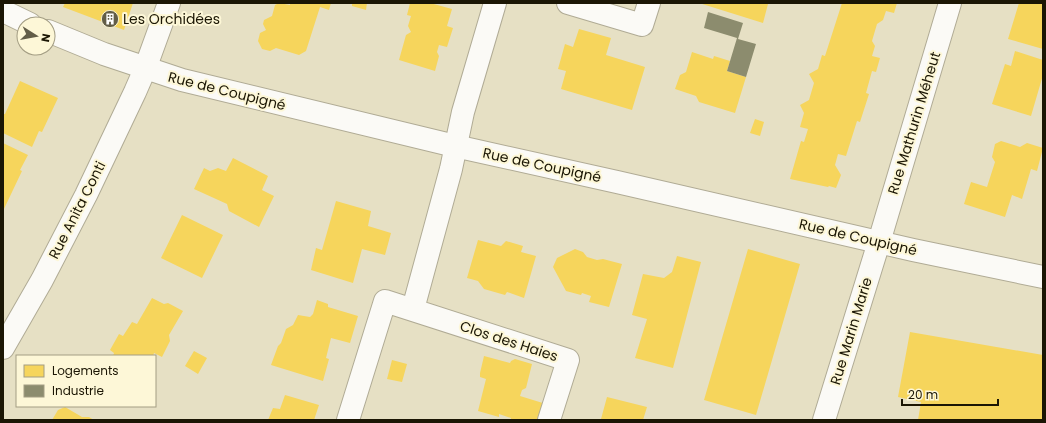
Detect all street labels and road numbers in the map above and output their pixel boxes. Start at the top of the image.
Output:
street label: Rue Mathurin Méheut [883,49,945,197]
street label: Rue de Coupigné [166,67,288,115]
street label: Rue de Coupigné [481,143,603,187]
street label: Rue Anita Conti [44,158,110,262]
street label: Rue de Coupigné [797,214,919,260]
street label: Rue Marin Marie [825,274,877,387]
street label: Clos des Haies [457,316,561,366]

